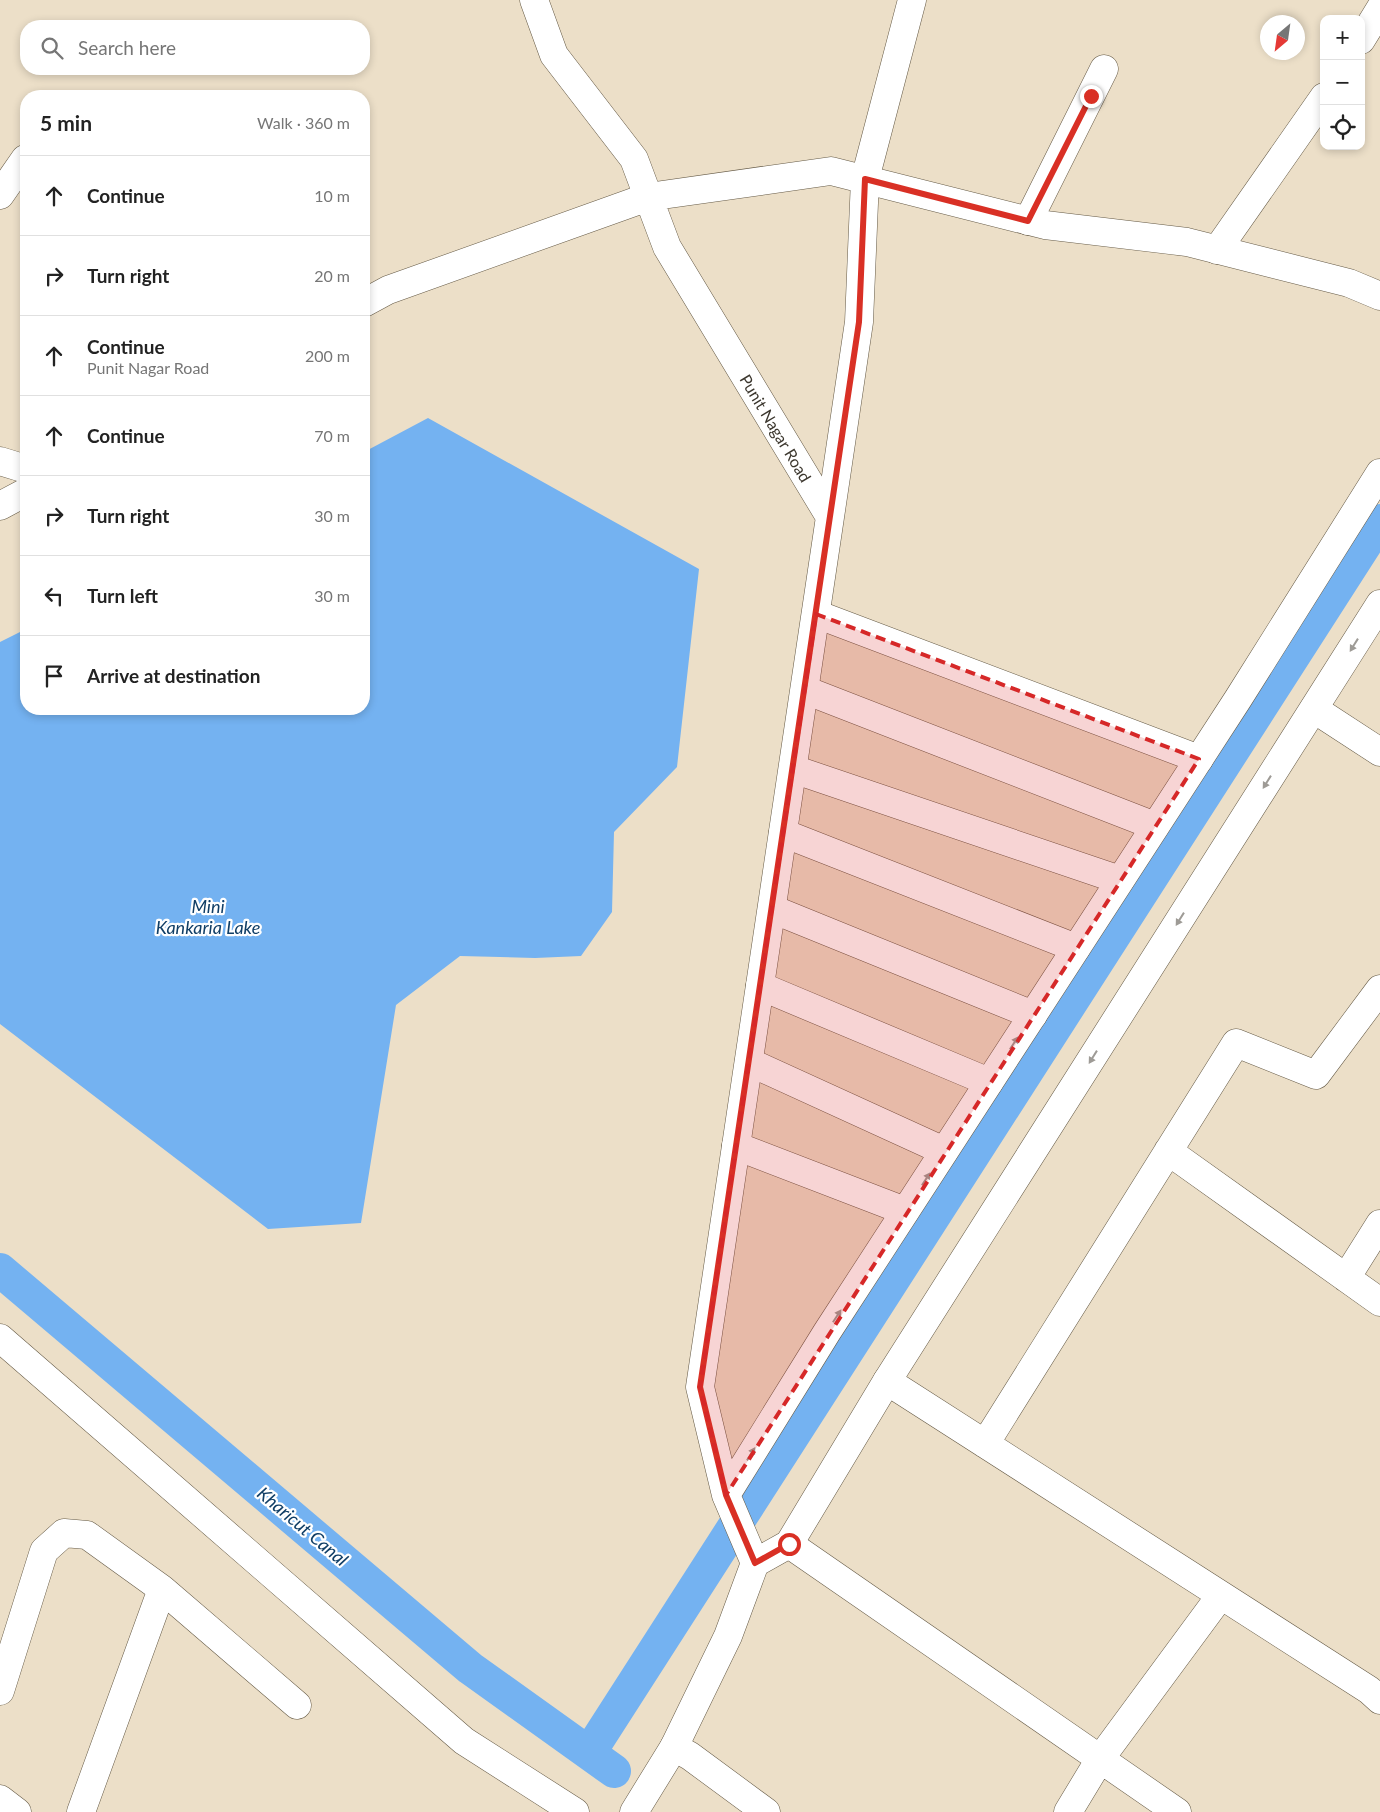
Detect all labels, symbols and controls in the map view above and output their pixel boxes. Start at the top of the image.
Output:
north arrow [1260,15,1305,60]
map controls [1320,15,1365,150]
button: + [1320,15,1365,60]
search box [20,20,370,75]
icon: search [38,34,66,62]
text: Search here [78,36,176,59]
button: − [1320,60,1365,105]
route end [1080,85,1103,108]
button: locate [1320,105,1365,150]
text: 5 min [40,110,92,135]
text: Walk · 360 m [257,113,350,132]
icon: ahead [40,182,68,210]
text: Continue [87,184,165,207]
text: 10 m [314,186,350,205]
icon: right [40,262,68,290]
text: Turn right [87,264,169,287]
text: 20 m [314,266,350,285]
text: Continue [87,335,165,358]
icon: ahead [40,342,68,370]
text: 200 m [305,346,350,365]
text: Punit Nagar Road [87,358,209,377]
street label: Punit Nagar Road [736,371,816,485]
icon: ahead [40,422,68,450]
text: Continue [87,424,165,447]
text: 70 m [314,426,350,445]
icon: right [40,502,68,530]
text: Turn right [87,504,169,527]
text: 30 m [314,506,350,525]
icon: left [40,582,68,610]
text: Turn left [87,584,158,607]
text: 30 m [314,586,350,605]
one-way arrow [1349,638,1359,652]
icon: arrive [40,662,68,690]
text: Arrive at destination [87,664,260,687]
one-way arrow [1262,776,1272,789]
water label: Mini Kankaria Lake [156,895,260,938]
one-way arrow [1175,913,1184,926]
one-way arrow [1010,1036,1019,1050]
one-way arrow [1088,1050,1097,1063]
one-way arrow [921,1173,931,1186]
one-way arrow [833,1309,842,1322]
one-way arrow [747,1447,756,1460]
water label: Kharicut Canal [253,1482,353,1570]
route start [778,1533,801,1556]

